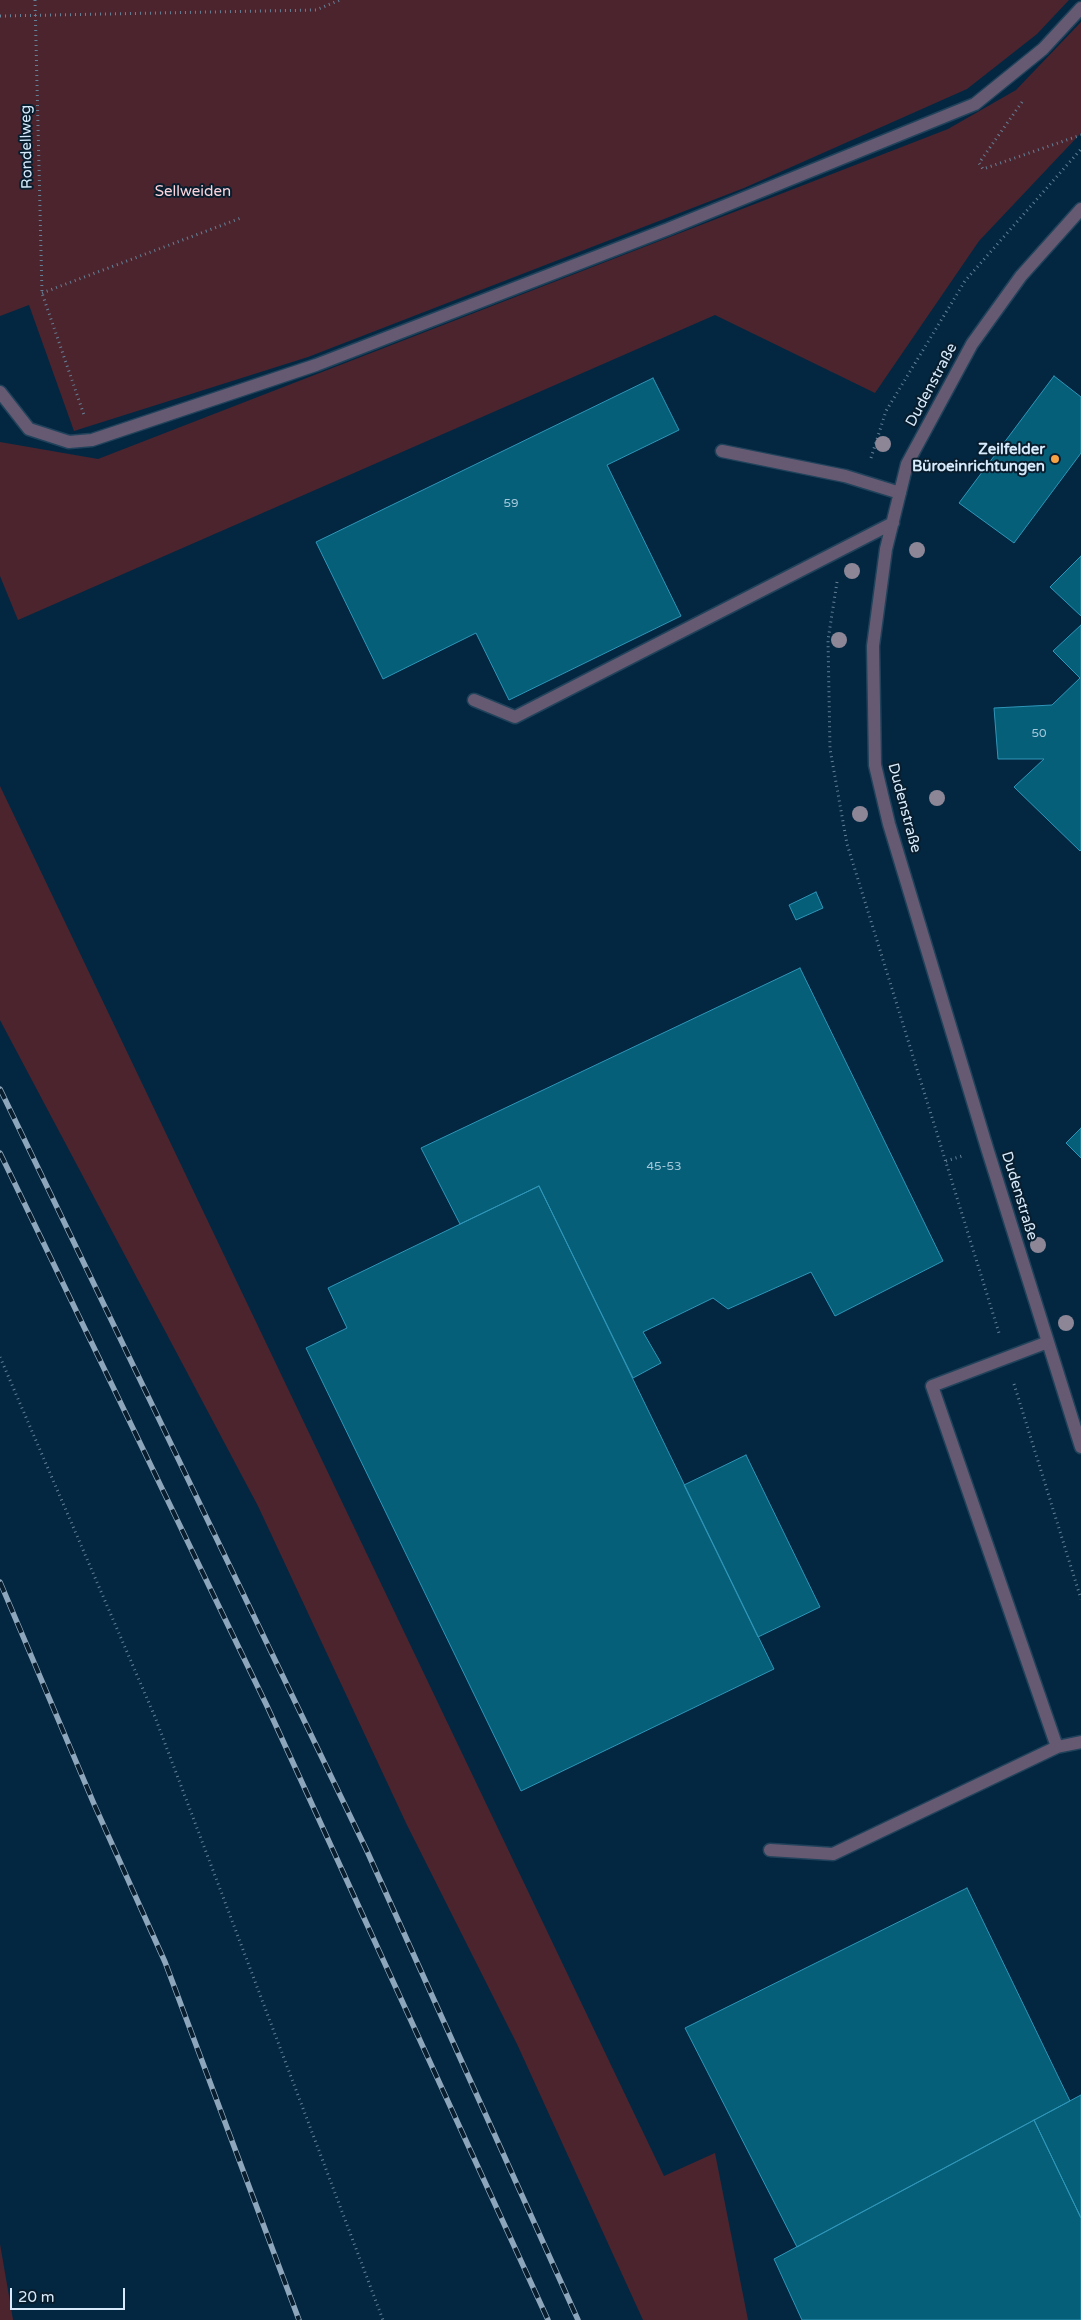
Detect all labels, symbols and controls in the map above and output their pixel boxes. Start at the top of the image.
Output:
street label: Rondellweg [17,105,37,189]
park label: Sellweiden [155,183,231,201]
street label: Dudenstraße [902,340,962,430]
place label: Zeilfelder Büroeinrichtungen [912,441,1045,476]
marker: Zeilfelder Büroeinrichtungen [1049,453,1061,465]
house number: 59 [503,497,519,511]
house number: 50 [1031,727,1047,741]
street label: Dudenstraße [883,761,925,855]
street label: Dudenstraße [997,1149,1041,1243]
house number: 45-53 [646,1160,682,1174]
scale bar [12,2278,128,2310]
text: 20 m [18,2288,55,2306]

